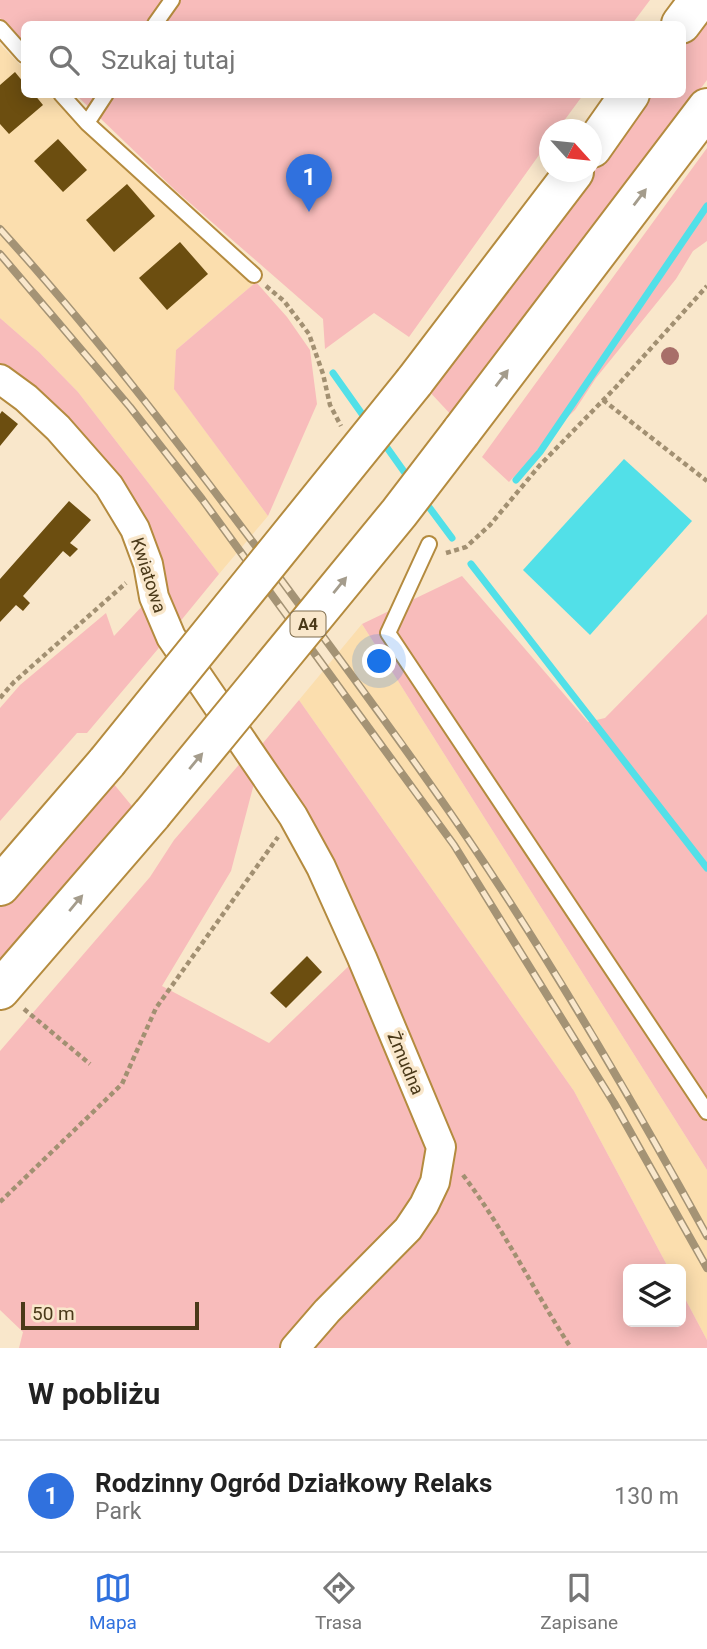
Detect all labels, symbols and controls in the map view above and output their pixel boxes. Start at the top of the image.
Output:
search box [21,21,686,98]
icon: search [45,41,83,79]
text: Szukaj tutaj [101,45,235,75]
north arrow [539,119,602,182]
pin: 1 [286,154,332,212]
one-way arrow [633,187,647,206]
one-way arrow [495,369,509,387]
street label: Kwiatowa [127,535,171,615]
one-way arrow [332,577,347,595]
road number: A4 [290,611,326,636]
your location [362,644,396,678]
one-way arrow [188,753,203,771]
one-way arrow [68,895,83,912]
street label: Żmudna [383,1028,429,1098]
map controls [623,1264,686,1327]
button: layers [623,1264,686,1327]
scale bar [21,1299,200,1331]
text: 50 m [32,1302,75,1325]
text: W pobliżu [28,1376,160,1411]
text: Rodzinny Ogród Działkowy Relaks [95,1468,492,1498]
text: 1 [44,1483,58,1510]
text: 130 m [614,1483,679,1510]
text: Park [95,1498,141,1525]
tab: Mapa [89,1569,137,1634]
tab: Trasa [315,1569,362,1634]
tab: Zapisane [540,1569,618,1634]

